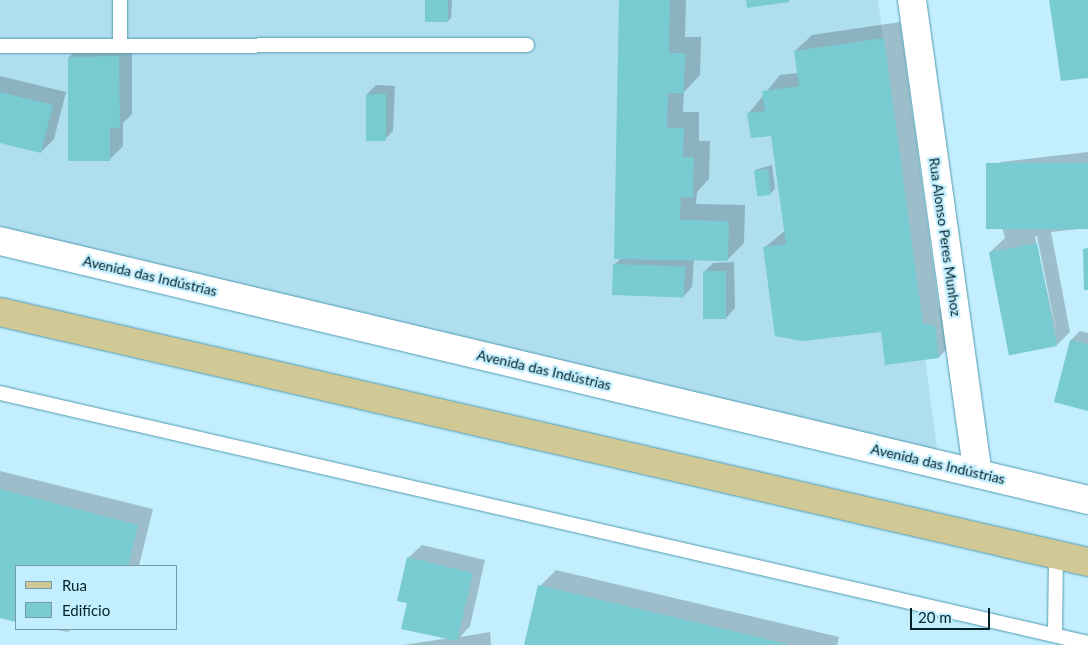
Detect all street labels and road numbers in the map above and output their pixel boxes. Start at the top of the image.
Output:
street label: Rua Alonso Peres Munhoz [926,156,964,318]
street label: Avenida das Indústrias [81,252,219,300]
street label: Avenida das Indústrias [475,346,613,394]
street label: Avenida das Indústrias [869,440,1007,488]

